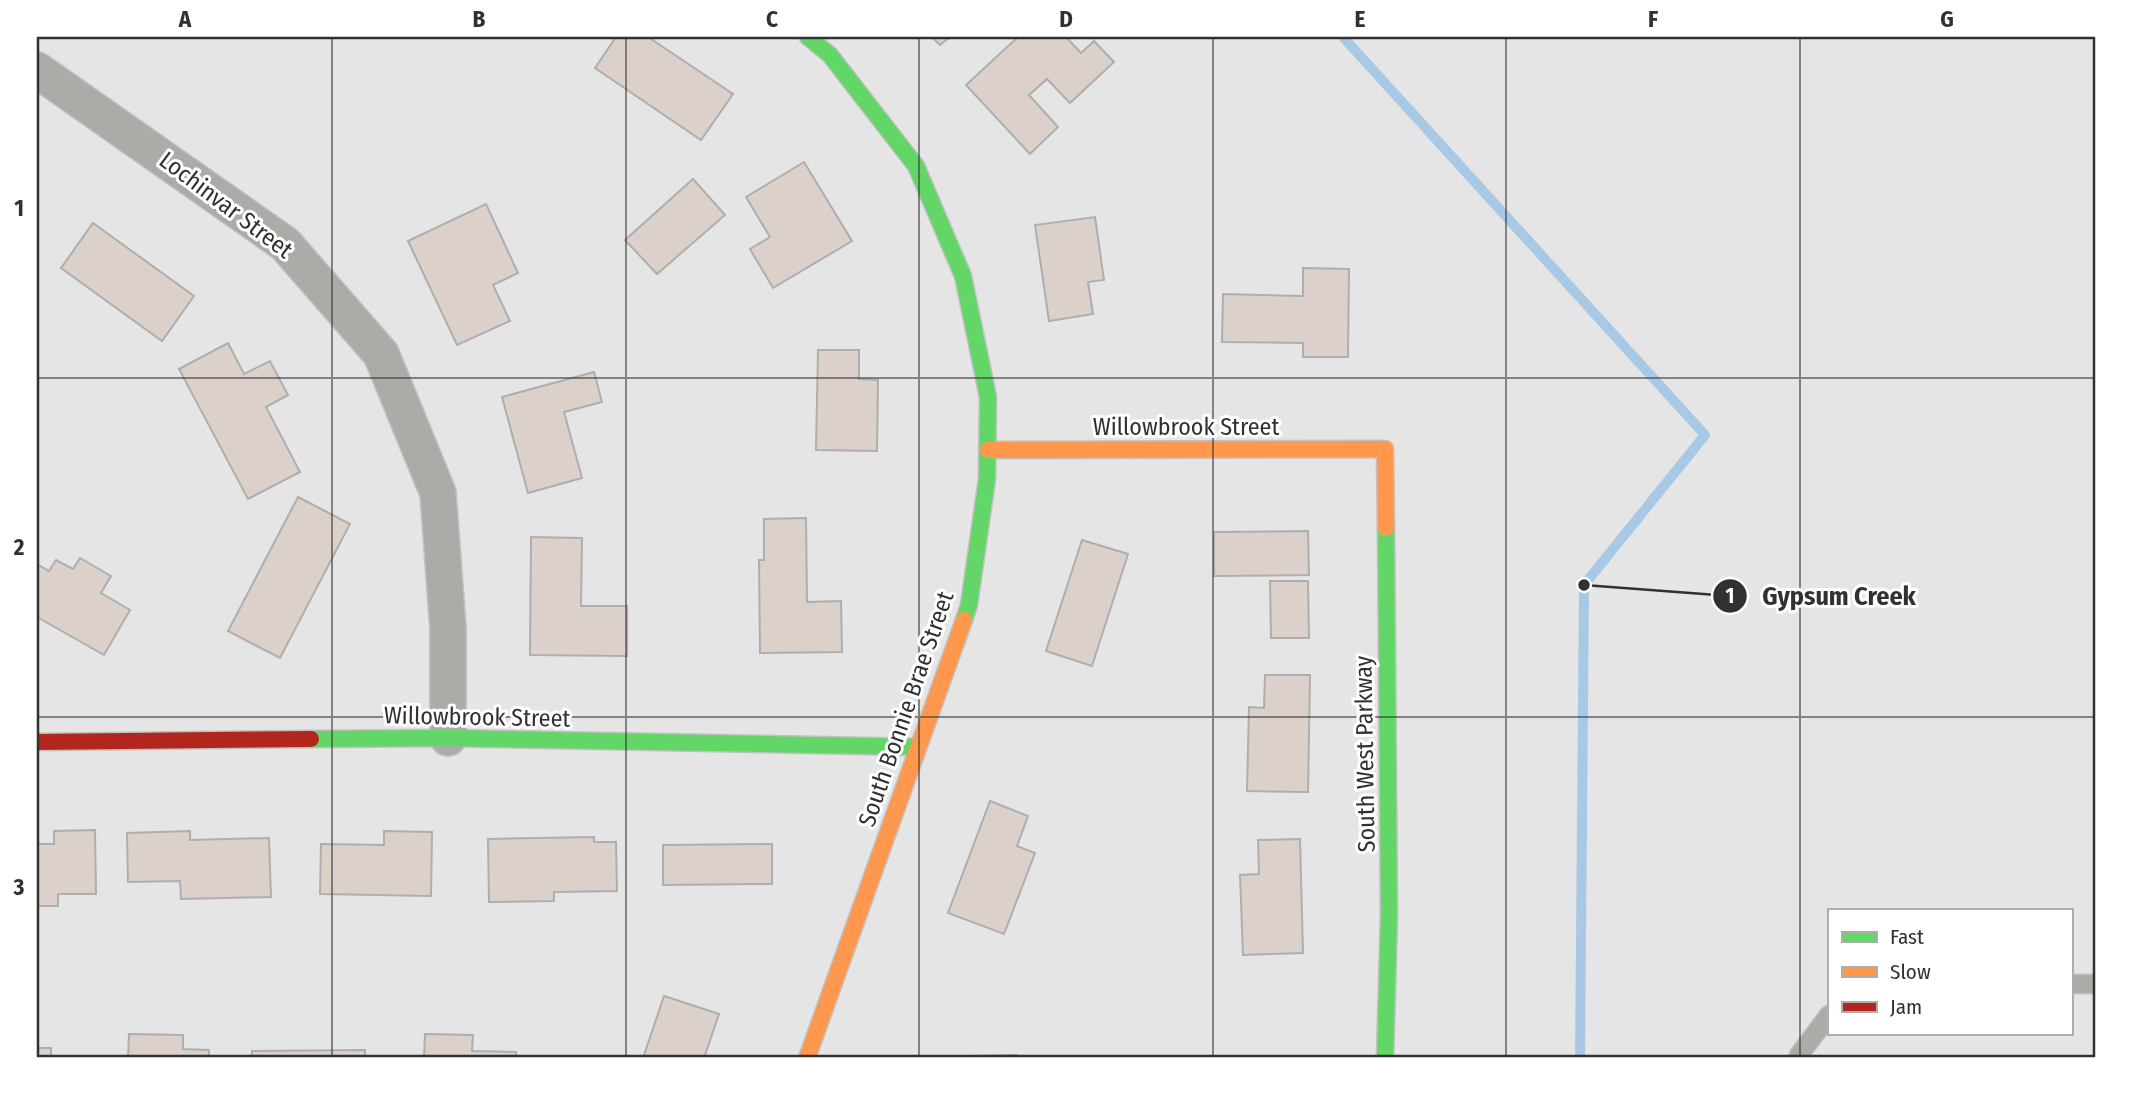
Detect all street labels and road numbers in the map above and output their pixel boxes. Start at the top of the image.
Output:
street label: Lochinvar Street [154,146,298,264]
street label: Willowbrook Street [1093,413,1279,441]
street label: South Bonnie Brae Street [853,588,959,830]
street label: South West Parkway [1349,655,1381,853]
street label: Willowbrook Street [384,701,571,733]

